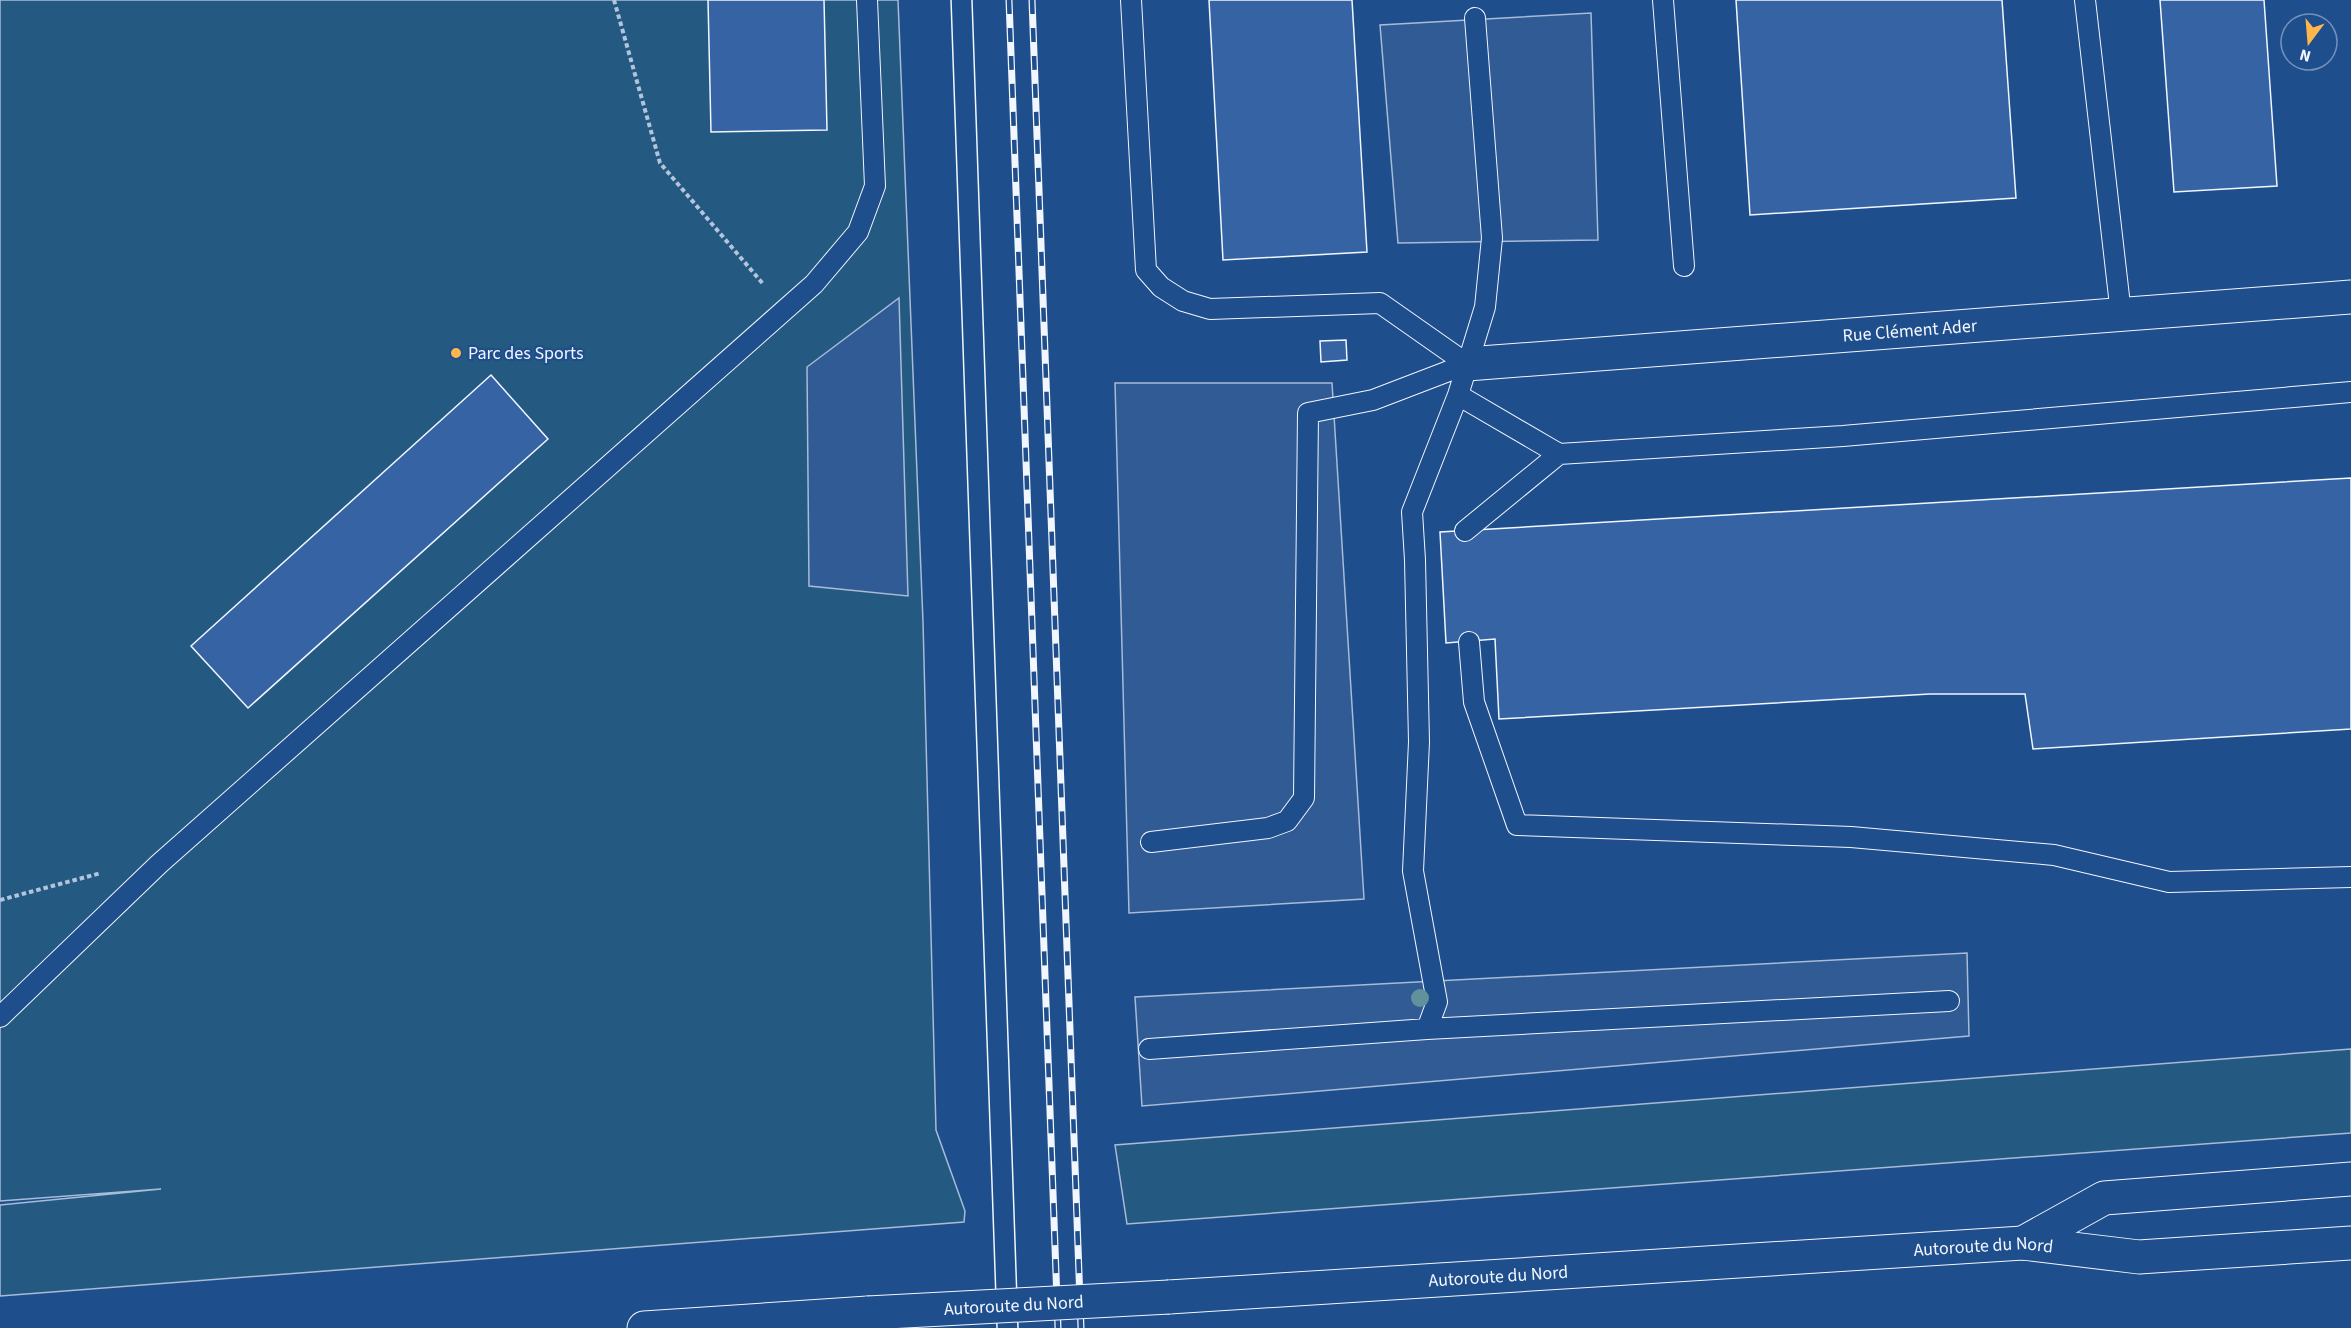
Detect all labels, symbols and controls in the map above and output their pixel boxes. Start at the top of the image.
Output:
north arrow [2279,12,2339,72]
text: N [2297,43,2313,67]
street label: Rue Clément Ader [1842,313,1979,349]
place label: Parc des Sports [468,341,583,366]
marker: Parc des Sports [449,346,463,360]
street label: Autoroute du Nord [1913,1231,2055,1263]
street label: Autoroute du Nord [1428,1260,1569,1294]
street label: Autoroute du Nord [943,1290,1084,1322]

